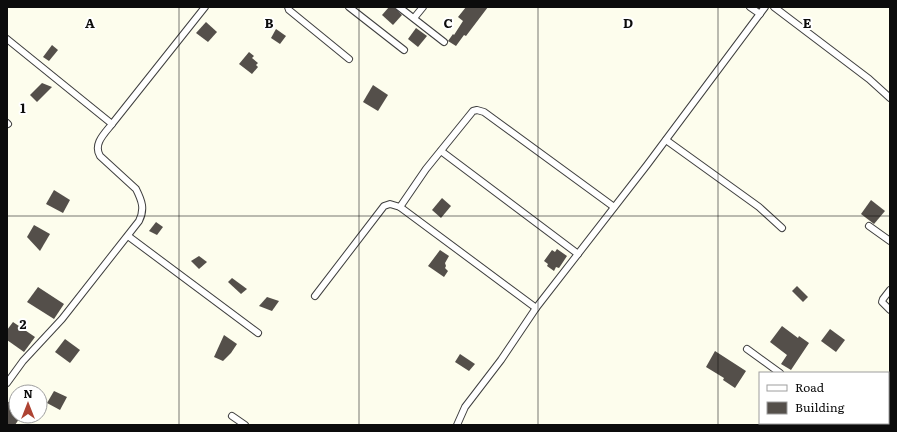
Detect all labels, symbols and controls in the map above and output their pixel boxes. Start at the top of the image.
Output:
text: A [85,13,95,32]
text: B [265,13,274,32]
text: C [443,13,453,32]
text: D [623,13,633,32]
text: E [803,13,812,32]
text: 1 [20,98,26,117]
text: 2 [20,314,27,333]
legend [759,372,889,424]
text: Road [795,378,825,396]
north arrow [8,384,48,424]
text: N [23,385,33,401]
text: Building [795,398,845,416]

